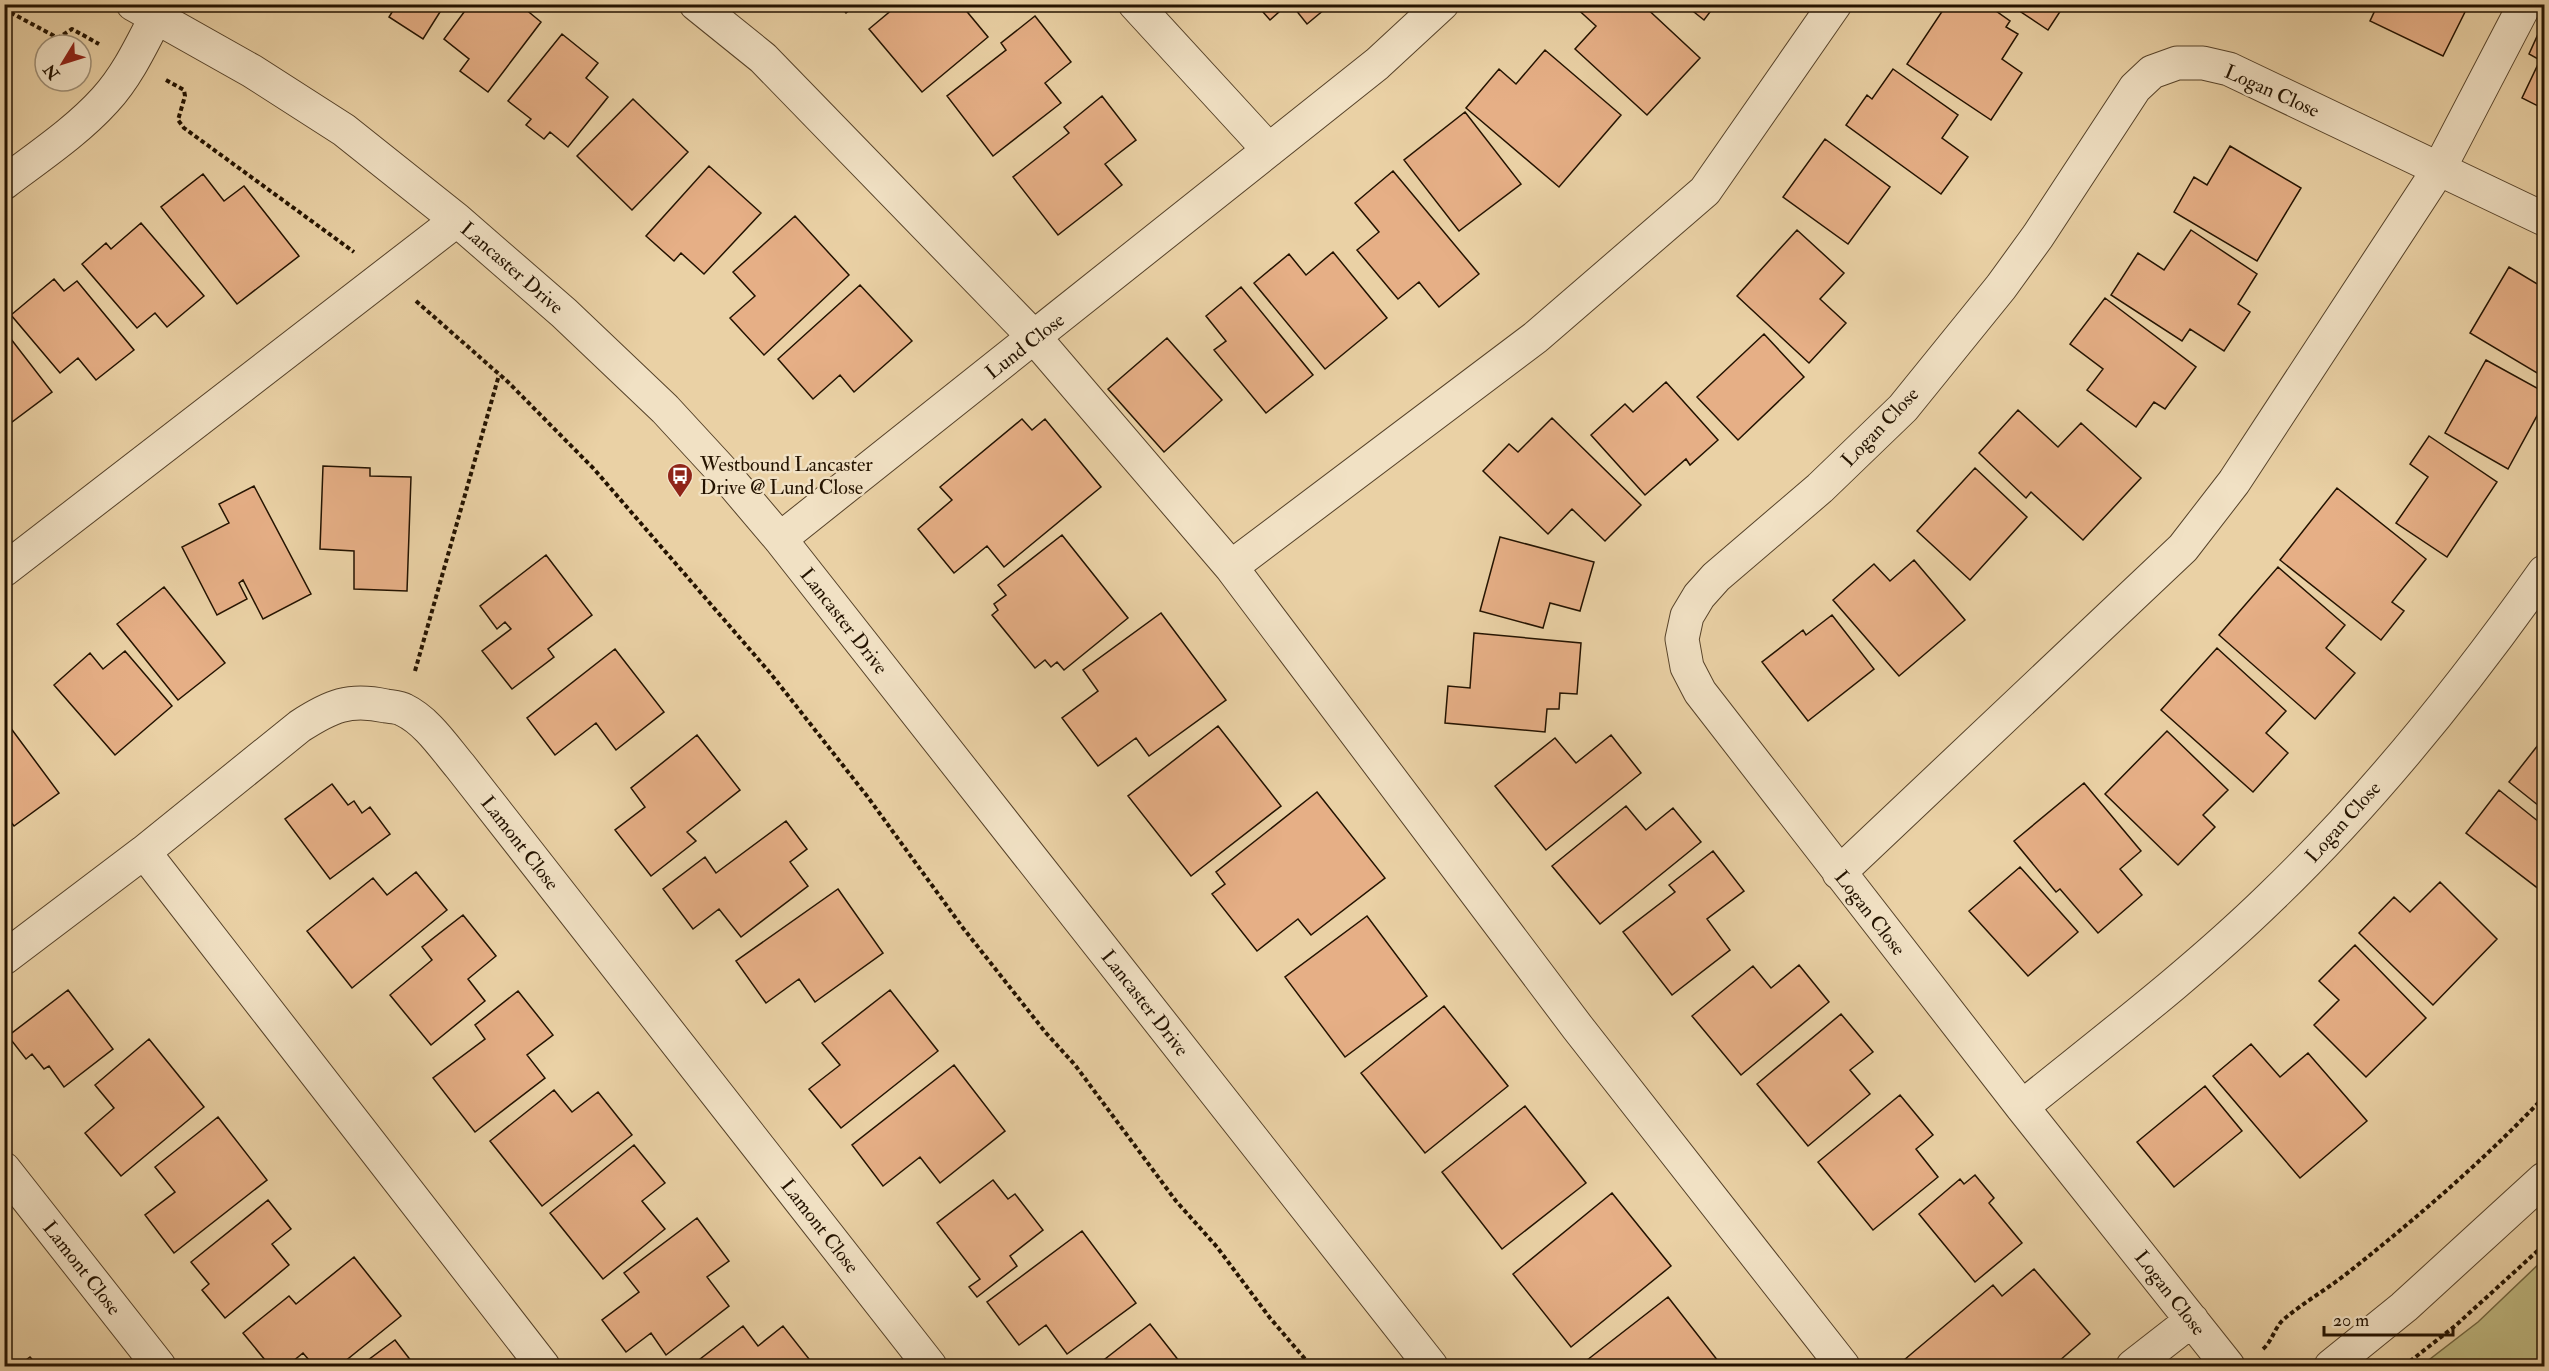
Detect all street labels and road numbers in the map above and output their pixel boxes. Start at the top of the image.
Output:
street label: Logan Close [2221,59,2323,123]
street label: Lancaster Drive [455,216,569,320]
street label: Lund Close [980,307,1070,385]
street label: Logan Close [1836,382,1924,472]
street label: Lancaster Drive [795,563,893,679]
street label: Logan Close [2300,776,2386,868]
street label: Lamont Close [475,791,565,895]
street label: Logan Close [1829,865,1911,961]
street label: Lancaster Drive [1096,945,1194,1061]
street label: Lamont Close [775,1174,865,1278]
street label: Lamont Close [37,1216,127,1320]
street label: Logan Close [2129,1245,2211,1341]

